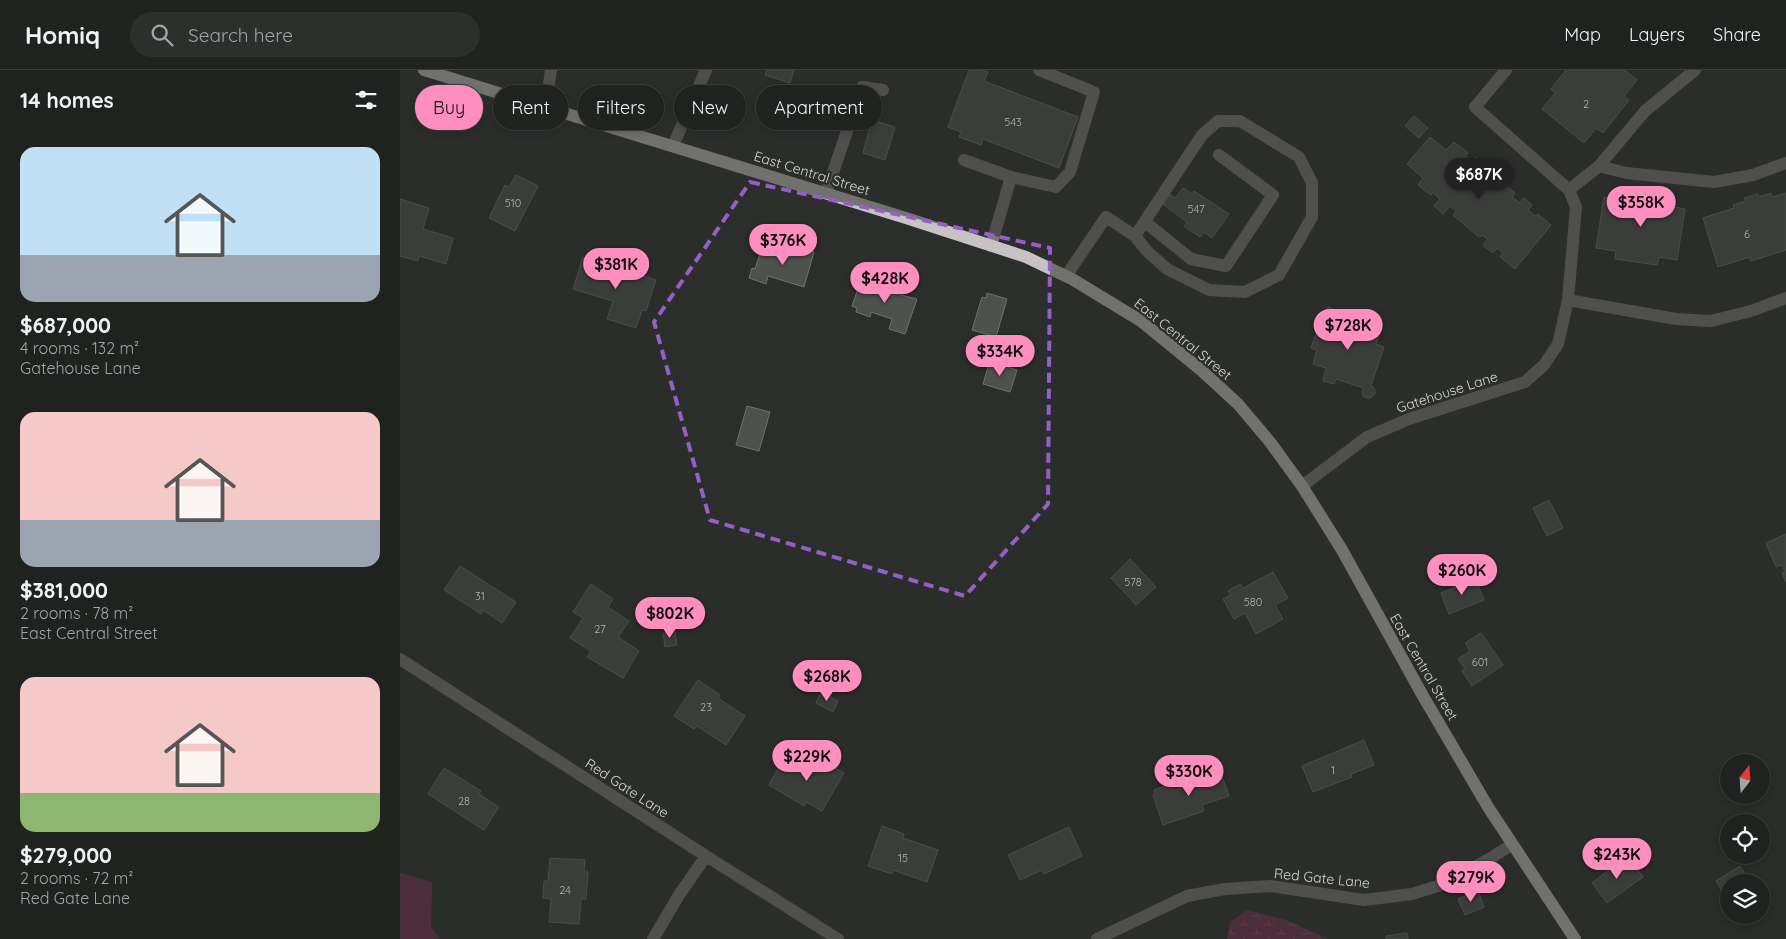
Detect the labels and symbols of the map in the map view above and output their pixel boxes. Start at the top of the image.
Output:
house number: 2 [1583,97,1589,111]
house number: 543 [1004,115,1022,129]
street label: East Central Street [752,147,872,199]
pin: $687K [1444,158,1514,200]
pin: $358K [1606,186,1676,228]
house number: 510 [505,196,521,210]
house number: 547 [1187,202,1205,216]
pin: $376K [748,224,818,266]
house number: 6 [1744,227,1750,241]
pin: $381K [581,248,651,290]
pin: $428K [850,262,920,304]
street label: East Central Street [1131,294,1236,384]
pin: $728K [1313,308,1383,351]
pin: $334K [965,334,1035,377]
street label: Gatehouse Lane [1394,367,1500,417]
pin: $260K [1427,554,1497,596]
house number: 578 [1124,575,1142,589]
house number: 31 [475,589,485,603]
house number: 580 [1244,595,1262,609]
pin: $802K [635,596,705,639]
street label: East Central Street [1386,610,1462,724]
house number: 27 [594,622,606,636]
house number: 601 [1472,655,1488,669]
pin: $268K [792,660,862,702]
house number: 23 [700,700,712,714]
pin: $229K [772,740,842,782]
street label: Red Gate Lane [582,754,672,822]
pin: $330K [1154,754,1224,797]
north arrow [1720,754,1770,804]
house number: 1 [1331,763,1335,777]
house number: 28 [458,794,470,808]
pin: $243K [1582,838,1652,880]
house number: 15 [898,851,908,865]
pin: $279K [1436,860,1506,903]
street label: Red Gate Lane [1273,864,1371,892]
house number: 24 [559,883,571,897]

